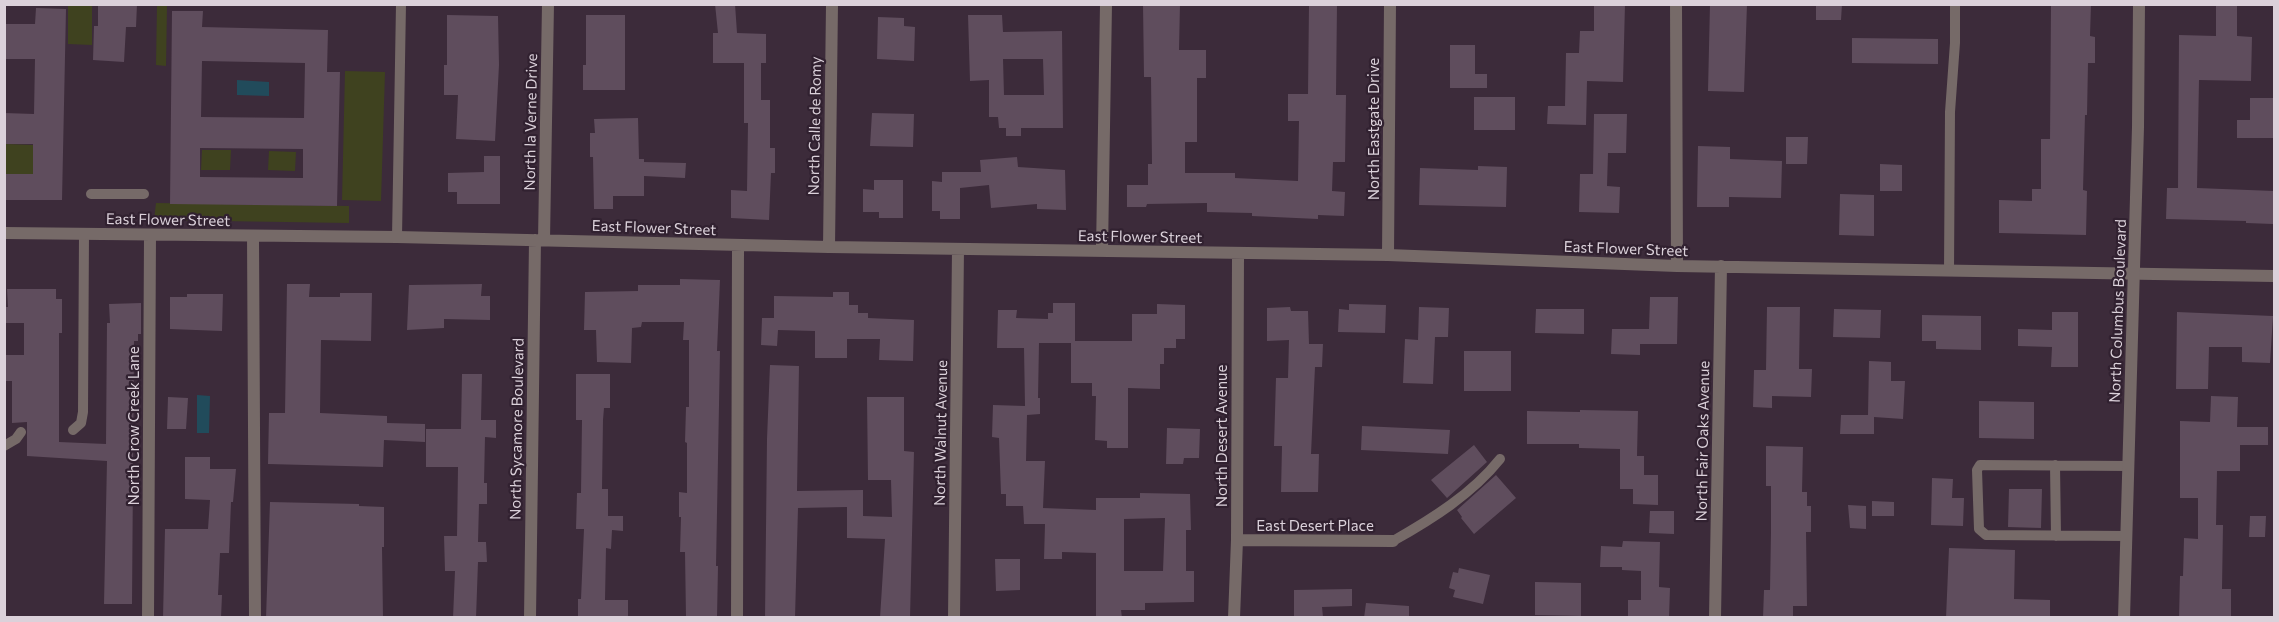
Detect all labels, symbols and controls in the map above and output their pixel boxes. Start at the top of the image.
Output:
street label: North la Verne Drive [521,53,541,191]
street label: North Calle de Romy [805,56,825,196]
street label: North Eastgate Drive [1365,58,1383,200]
street label: East Flower Street [106,210,230,230]
street label: East Flower Street [591,217,717,239]
street label: North Columbus Boulevard [2106,219,2130,403]
street label: East Flower Street [1078,227,1202,247]
street label: East Flower Street [1563,238,1689,260]
street label: North Sycamore Boulevard [506,338,528,520]
street label: North Crow Creek Lane [125,346,143,506]
street label: North Walnut Avenue [931,360,951,506]
street label: North Fair Oaks Avenue [1693,361,1713,521]
street label: North Desert Avenue [1213,365,1231,507]
street label: East Desert Place [1256,517,1374,535]

